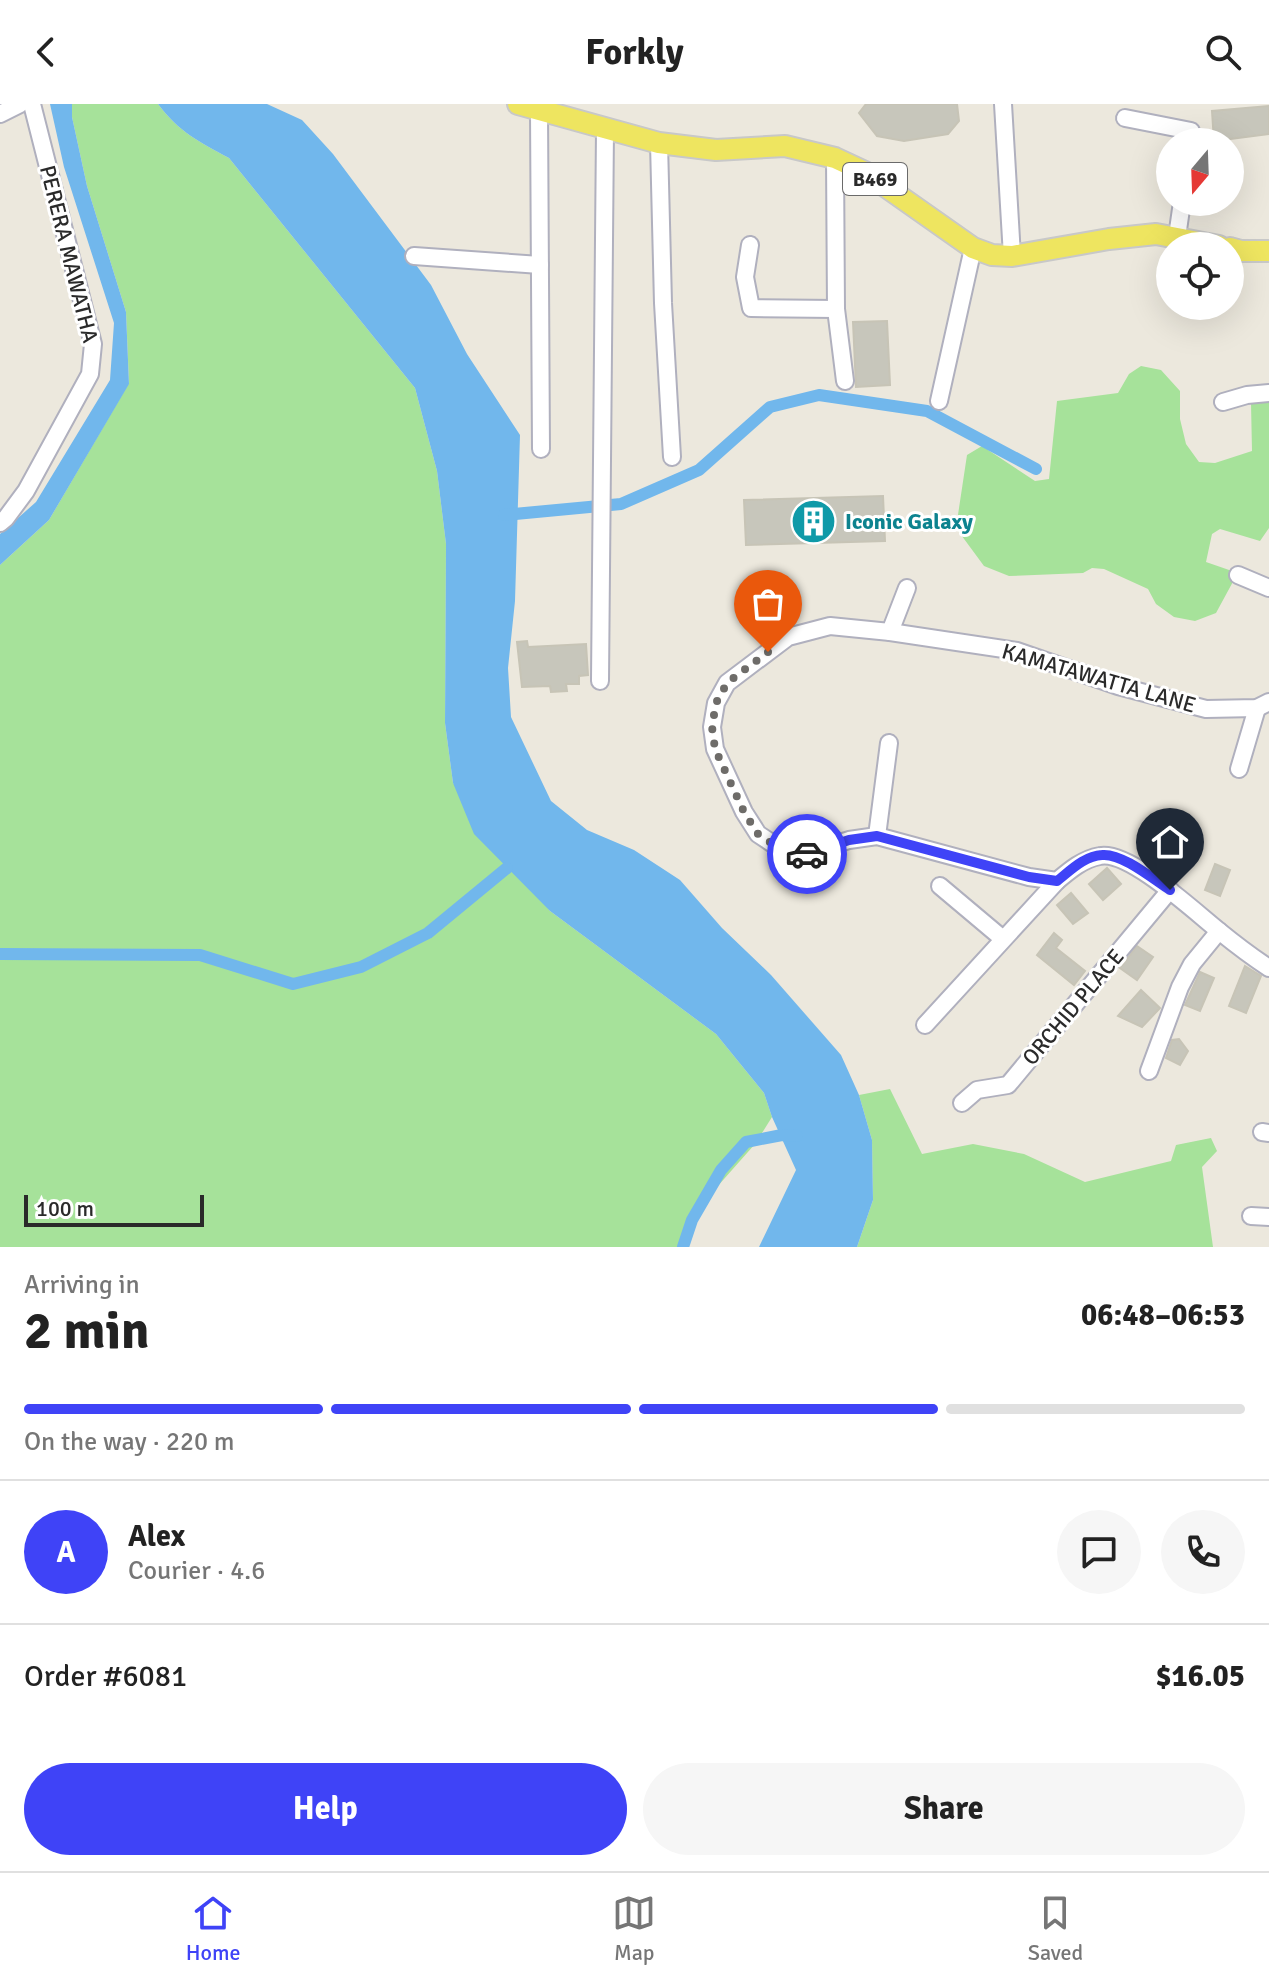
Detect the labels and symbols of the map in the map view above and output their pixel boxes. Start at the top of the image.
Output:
north arrow [1156,128,1244,216]
street label: PERERA MAWATHA [34,162,104,346]
road number: B469 [843,163,907,195]
building icon: Iconic Galaxy [790,497,838,545]
place label: Iconic Galaxy [845,508,973,535]
pin [734,570,802,652]
street label: KAMATAWATTA LANE [999,637,1199,719]
pin [1136,808,1204,890]
courier [767,814,847,894]
street label: ORCHID PLACE [1016,943,1130,1071]
scale bar [24,1191,204,1227]

